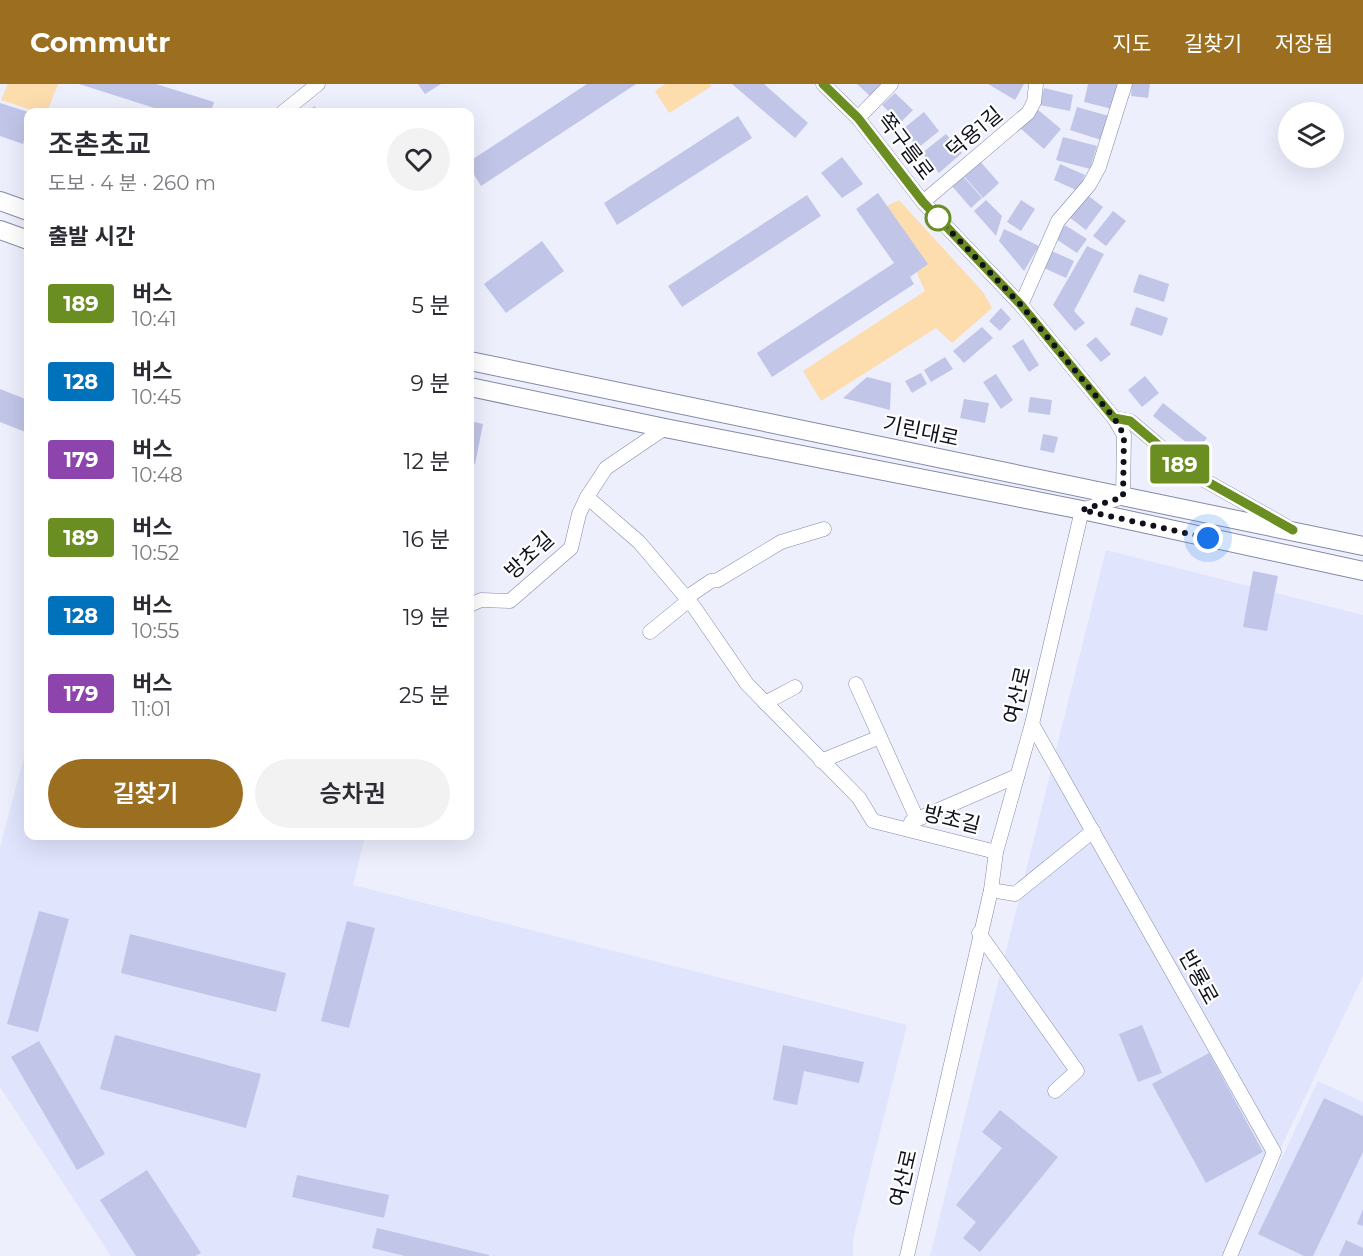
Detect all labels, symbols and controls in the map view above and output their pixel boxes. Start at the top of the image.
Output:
text: Commutr [30,25,170,59]
text: 지도 [1112,31,1151,56]
text: 길찾기 [1184,31,1242,56]
text: 저장됨 [1275,31,1333,56]
street label: 덕용1길 [941,101,1007,163]
map controls [1278,102,1344,168]
button: layers [1278,102,1344,168]
street label: 쪽구름로 [873,108,939,184]
text: 조촌초교 [48,127,151,161]
button: heart [387,128,450,191]
text: 도보 · 4 분 · 260 m [48,171,216,195]
unlabelled marker [925,205,951,231]
text: 출발 시간 [48,223,135,250]
text: 버스 [132,280,172,307]
text: 189 [63,291,99,316]
text: 5 분 [412,292,450,319]
text: 10:41 [132,307,177,331]
text: 버스 [132,358,172,385]
text: 128 [64,369,98,394]
text: 9 분 [411,370,450,397]
text: 10:45 [132,385,181,409]
street label: 기린대로 [881,411,961,451]
text: 버스 [132,436,172,463]
line badge: 189 [1146,444,1214,484]
text: 179 [64,447,98,472]
text: 12 분 [404,448,450,475]
text: 189 [1162,452,1198,477]
text: 10:48 [132,463,183,487]
text: 버스 [132,514,172,541]
your location [1193,523,1223,553]
text: 189 [63,525,99,550]
text: 16 분 [403,526,450,553]
street label: 방초길 [499,526,559,584]
text: 10:52 [132,541,179,565]
text: 버스 [132,592,172,619]
text: 128 [64,603,98,628]
text: 19 분 [403,604,450,631]
text: 10:55 [132,619,179,643]
street label: 여산로 [998,664,1036,726]
text: 버스 [132,670,172,697]
text: 179 [64,681,98,706]
text: 25 분 [399,682,450,709]
text: 11:01 [132,697,171,721]
button: 길찾기 [48,759,243,828]
button: 승차권 [255,759,450,828]
street label: 방초길 [921,800,983,838]
street label: 반룡로 [1174,946,1224,1008]
street label: 여산로 [884,1147,922,1209]

